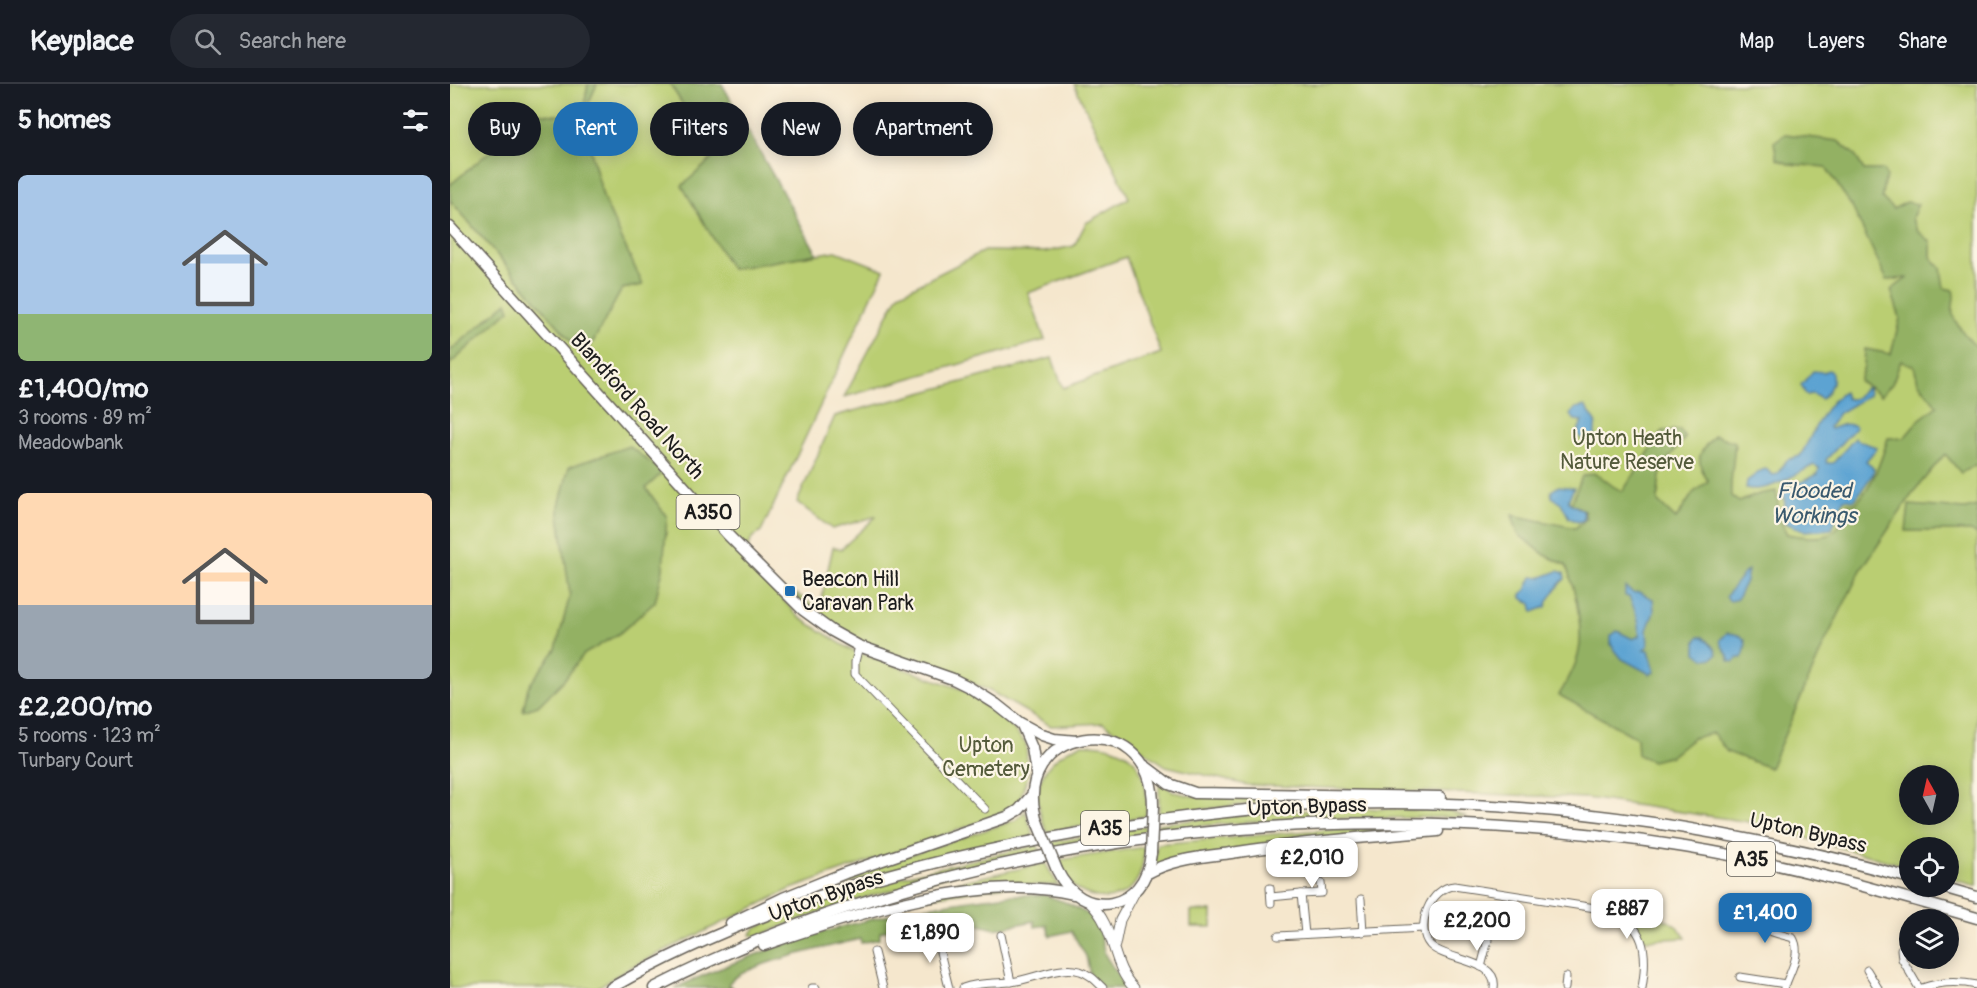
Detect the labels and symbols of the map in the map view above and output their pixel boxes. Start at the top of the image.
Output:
street label: Blandford Road North [564,327,710,485]
park label: Upton Heath Nature Reserve [1560,425,1695,476]
water label: Flooded Workings [1772,477,1859,530]
road number: A350 [676,495,740,529]
place label: Beacon Hill Caravan Park [802,566,914,617]
marker: Beacon Hill Caravan Park [783,584,797,598]
park label: Upton Cemetery [942,732,1030,783]
north arrow [1899,765,1959,825]
street label: Upton Bypass [1247,791,1368,823]
street label: Upton Bypass [1747,806,1870,860]
road number: A35 [1081,811,1129,845]
pin: £2,010 [1263,838,1361,889]
road number: A35 [1727,842,1775,876]
street label: Upton Bypass [765,864,887,928]
pin: £887 [1591,889,1663,940]
pin: £1,400 [1716,893,1814,944]
pin: £2,200 [1428,901,1526,952]
pin: £1,890 [881,913,979,964]

